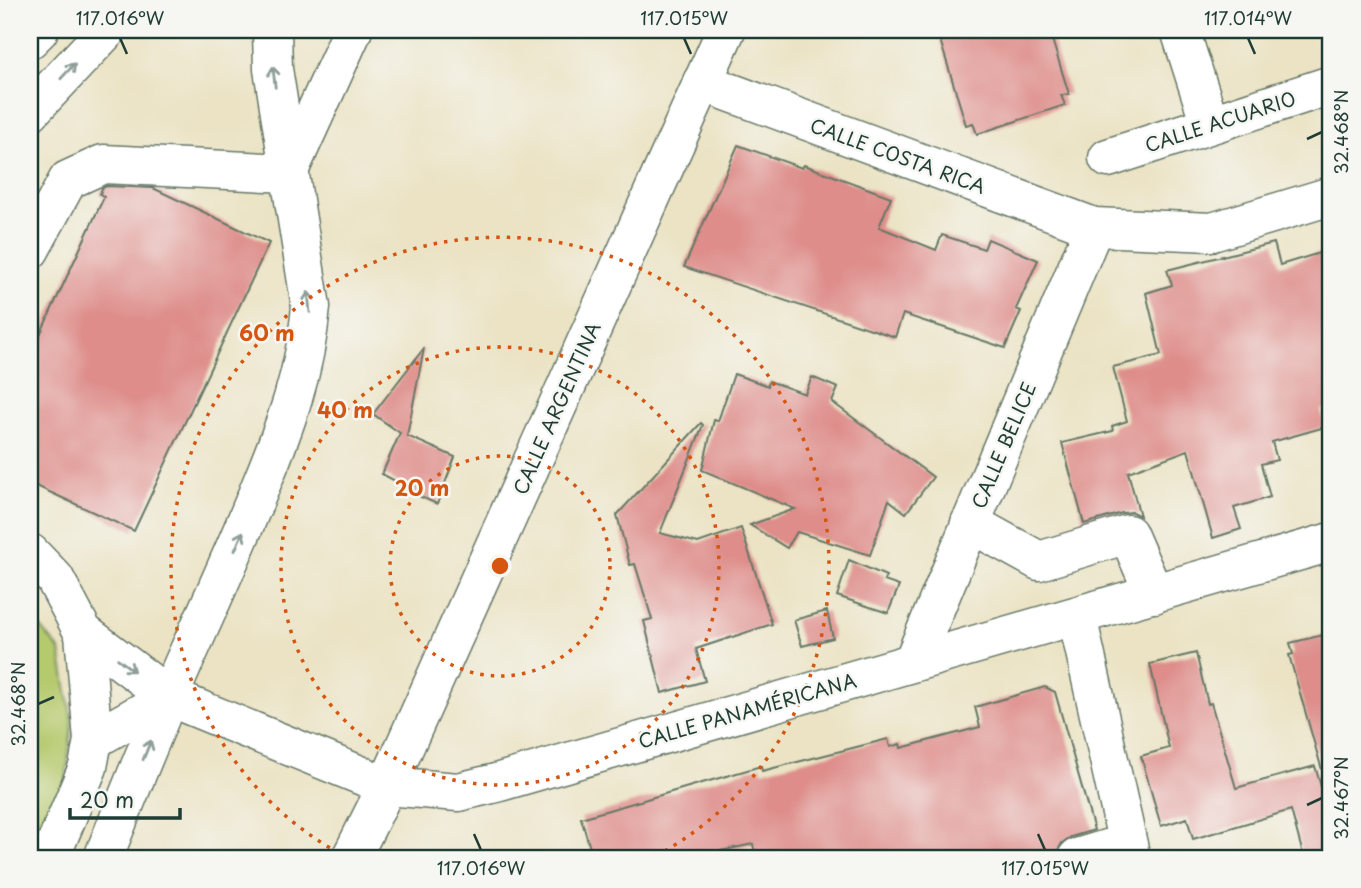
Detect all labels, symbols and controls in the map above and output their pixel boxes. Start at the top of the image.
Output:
text: 117.016°W [76,4,165,31]
text: 117.015°W [640,4,728,31]
text: 117.014°W [1204,4,1293,31]
one-way arrow [60,63,77,80]
one-way arrow [268,66,281,89]
street label: CALLE ACUARIO [1141,83,1299,159]
text: 32.468°N [1327,89,1354,175]
street label: CALLE COSTA RICA [806,110,990,200]
one-way arrow [302,291,315,314]
text: 60 m [239,316,295,348]
street label: CALLE ARGENTINA [505,317,607,499]
street label: CALLE BELICE [964,377,1042,513]
text: 40 m [317,393,373,425]
text: 20 m [395,471,449,503]
one-way arrow [233,531,246,553]
centre of rings [488,554,512,578]
one-way arrow [116,657,135,672]
text: 32.468°N [4,661,31,747]
street label: CALLE PANAMÉRICANA [635,665,859,755]
one-way arrow [142,739,155,761]
text: 32.467°N [1327,756,1354,840]
scale bar [70,776,180,820]
text: 20 m [80,783,134,815]
text: 117.016°W [437,854,526,881]
text: 117.015°W [1001,854,1089,881]

